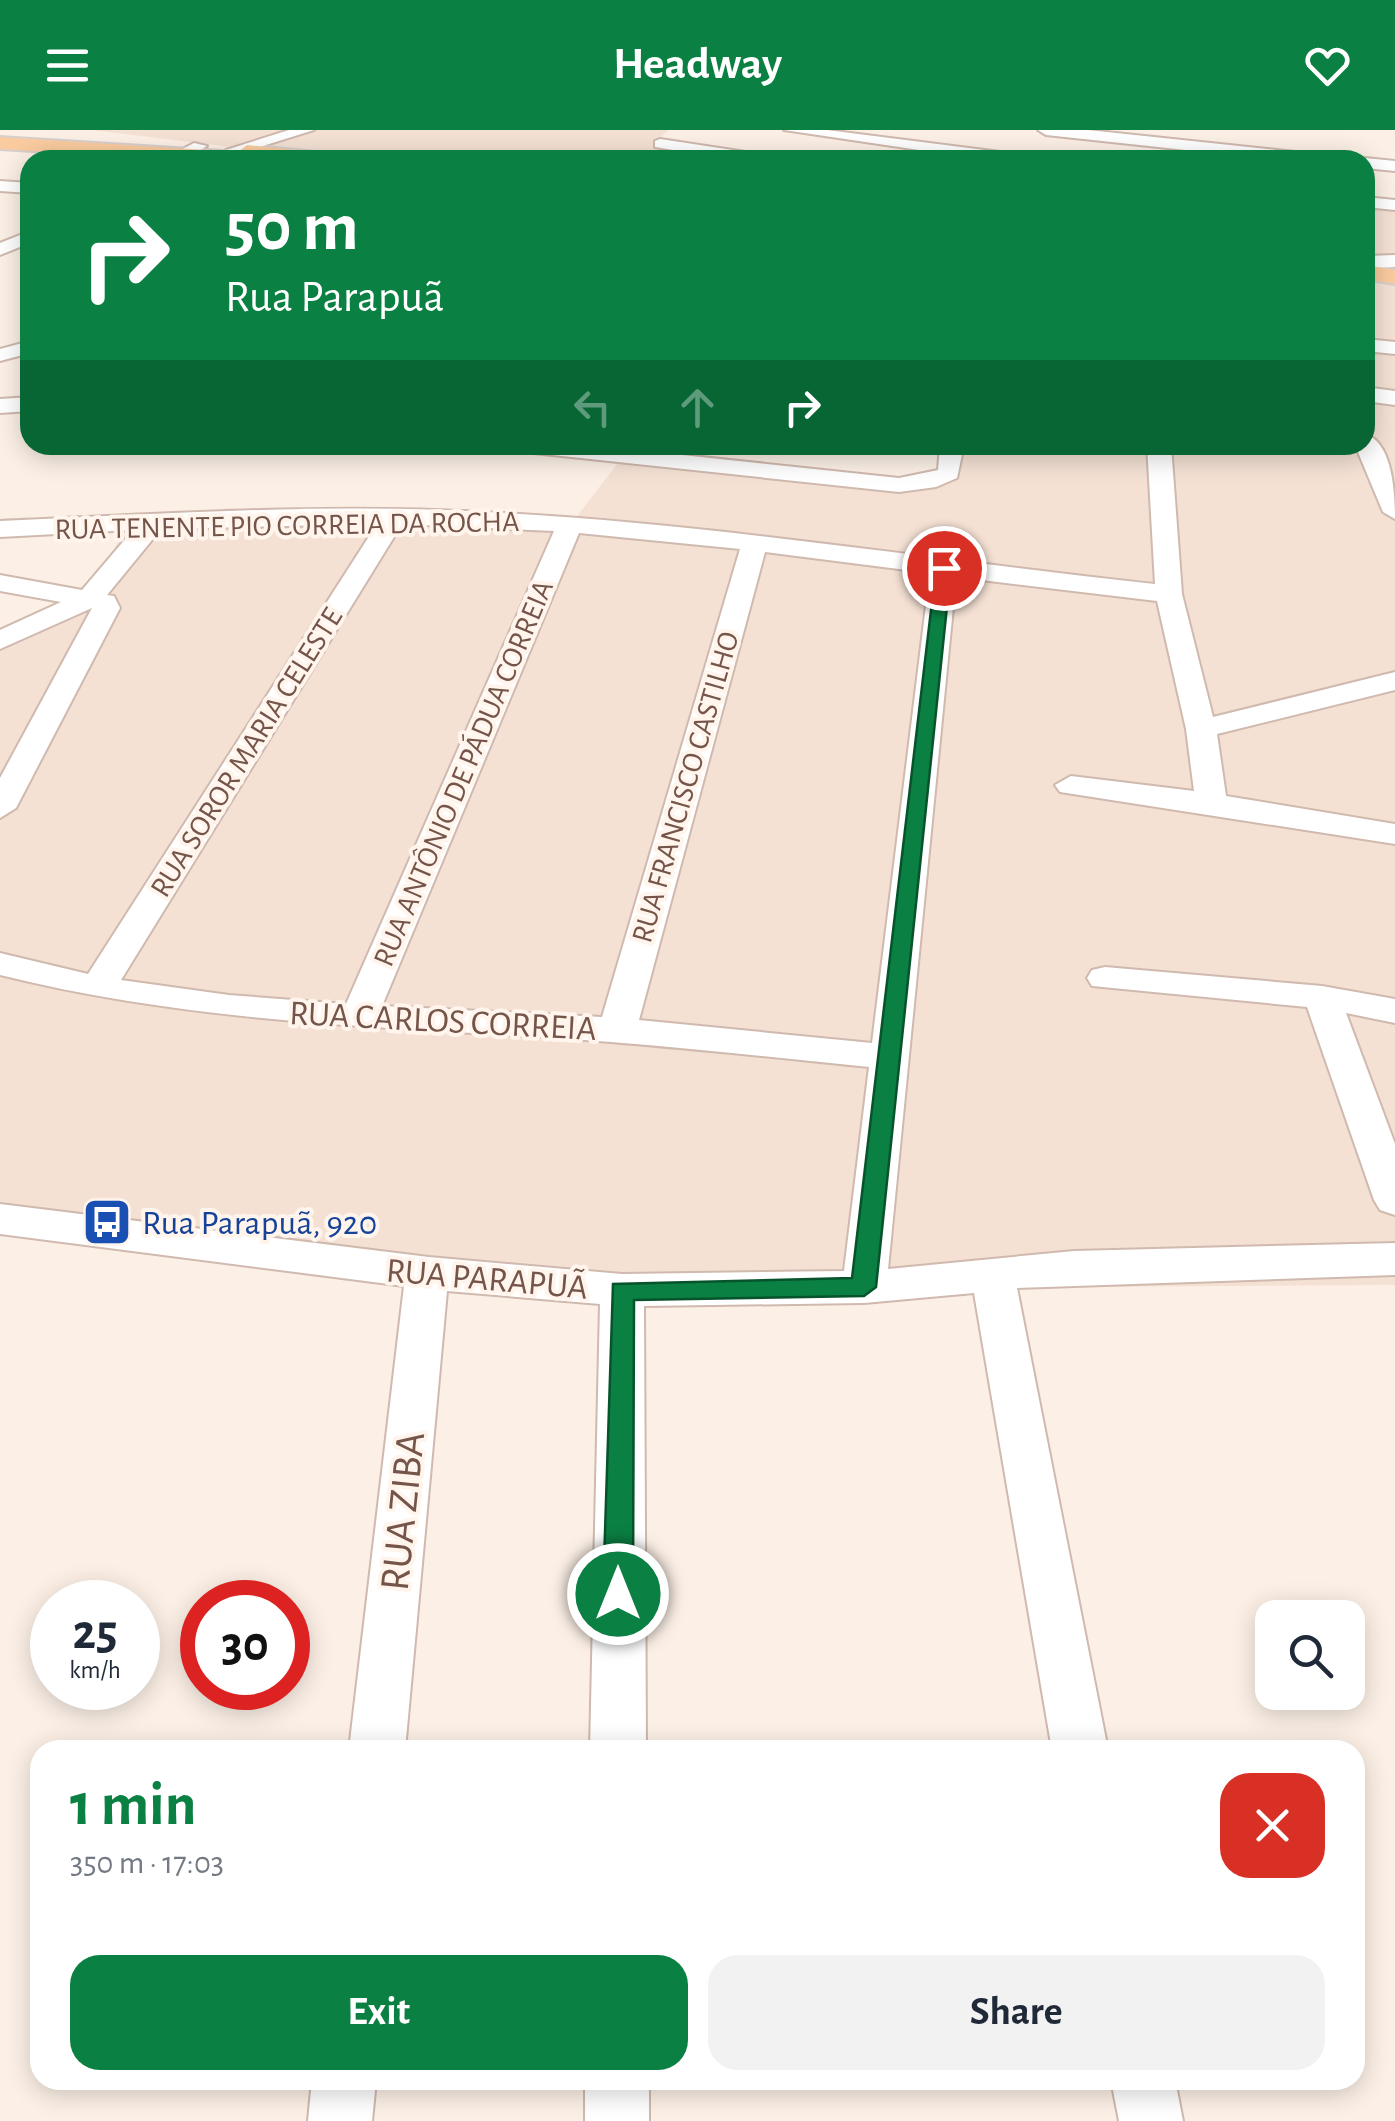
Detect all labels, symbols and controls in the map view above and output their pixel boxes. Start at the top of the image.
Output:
icon: menu [40,38,95,93]
icon: heart [1300,38,1355,93]
text: Headway [613,42,782,87]
icon: right [60,190,190,320]
text: 50 m [225,193,359,263]
text: Rua Parapuã [225,275,444,320]
icon: left [565,380,620,435]
icon: ahead [670,380,725,435]
icon: right [775,380,830,435]
street label: RUA TENENTE PIO CORREIA DA ROCHA [54,507,520,545]
pin [902,526,987,611]
icon: arrive [917,541,972,596]
street label: RUA ANTÔNIO DE PÁDUA CORREIA [367,575,559,971]
street label: RUA SOROR MARIA CELESTE [145,603,348,902]
street label: RUA FRANCISCO CASTILHO [627,628,745,946]
street label: RUA CARLOS CORREIA [288,996,597,1047]
bus stop icon: Rua Parapuã, 920 [81,1196,133,1248]
place label: Rua Parapuã, 920 [142,1206,377,1241]
street label: RUA PARAPUÃ [385,1251,589,1306]
street label: RUA ZIBA [374,1430,432,1593]
position arrow [566,1542,670,1646]
speed limit sign: 30 [180,1580,310,1710]
map controls [1255,1600,1365,1710]
button: search [1255,1600,1365,1710]
text: 25 [72,1608,118,1658]
text: km/h [69,1658,121,1683]
button: close [1220,1773,1325,1878]
text: 1 min [70,1776,196,1836]
text: 350 m · 17:03 [70,1847,224,1879]
button: Exit [70,1955,688,2070]
button: Share [708,1955,1325,2070]

